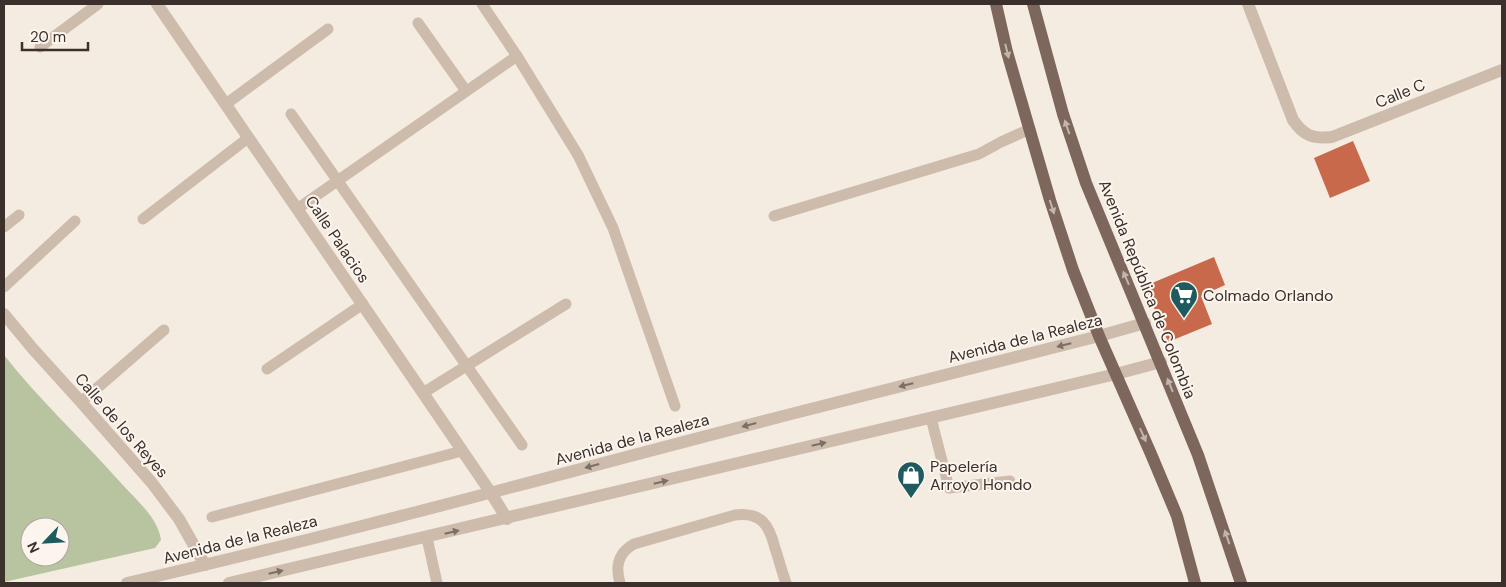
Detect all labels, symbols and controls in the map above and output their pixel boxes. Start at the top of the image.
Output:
scale bar [22,20,89,52]
text: 20 m [30,27,66,47]
one-way arrow [1003,44,1011,59]
street label: Calle C [1372,74,1428,113]
one-way arrow [1063,119,1071,134]
street label: Avenida República de Colombia [1094,177,1201,402]
street label: Calle Palacios [301,192,375,287]
one-way arrow [1049,200,1057,215]
one-way arrow [1122,270,1130,285]
supermarket icon: Colmado Orlando [1169,280,1199,319]
place label: Colmado Orlando [1203,285,1334,306]
street label: Avenida de la Realeza [946,309,1104,368]
one-way arrow [1056,341,1072,349]
street label: Calle de los Reyes [70,368,173,482]
one-way arrow [1166,377,1173,392]
one-way arrow [899,381,914,389]
street label: Avenida de la Realeza [553,409,711,470]
one-way arrow [741,421,756,429]
one-way arrow [1139,428,1147,442]
one-way arrow [811,440,826,448]
place label: Papelería Arroyo Hondo [930,456,1032,495]
shop icon: Papelería Arroyo Hondo [896,460,926,499]
one-way arrow [584,463,599,471]
one-way arrow [653,478,668,486]
street label: Avenida de la Realeza [161,510,319,569]
north arrow [20,517,70,567]
one-way arrow [444,528,459,536]
one-way arrow [1223,529,1230,544]
text: N [23,539,44,556]
one-way arrow [269,568,284,576]

